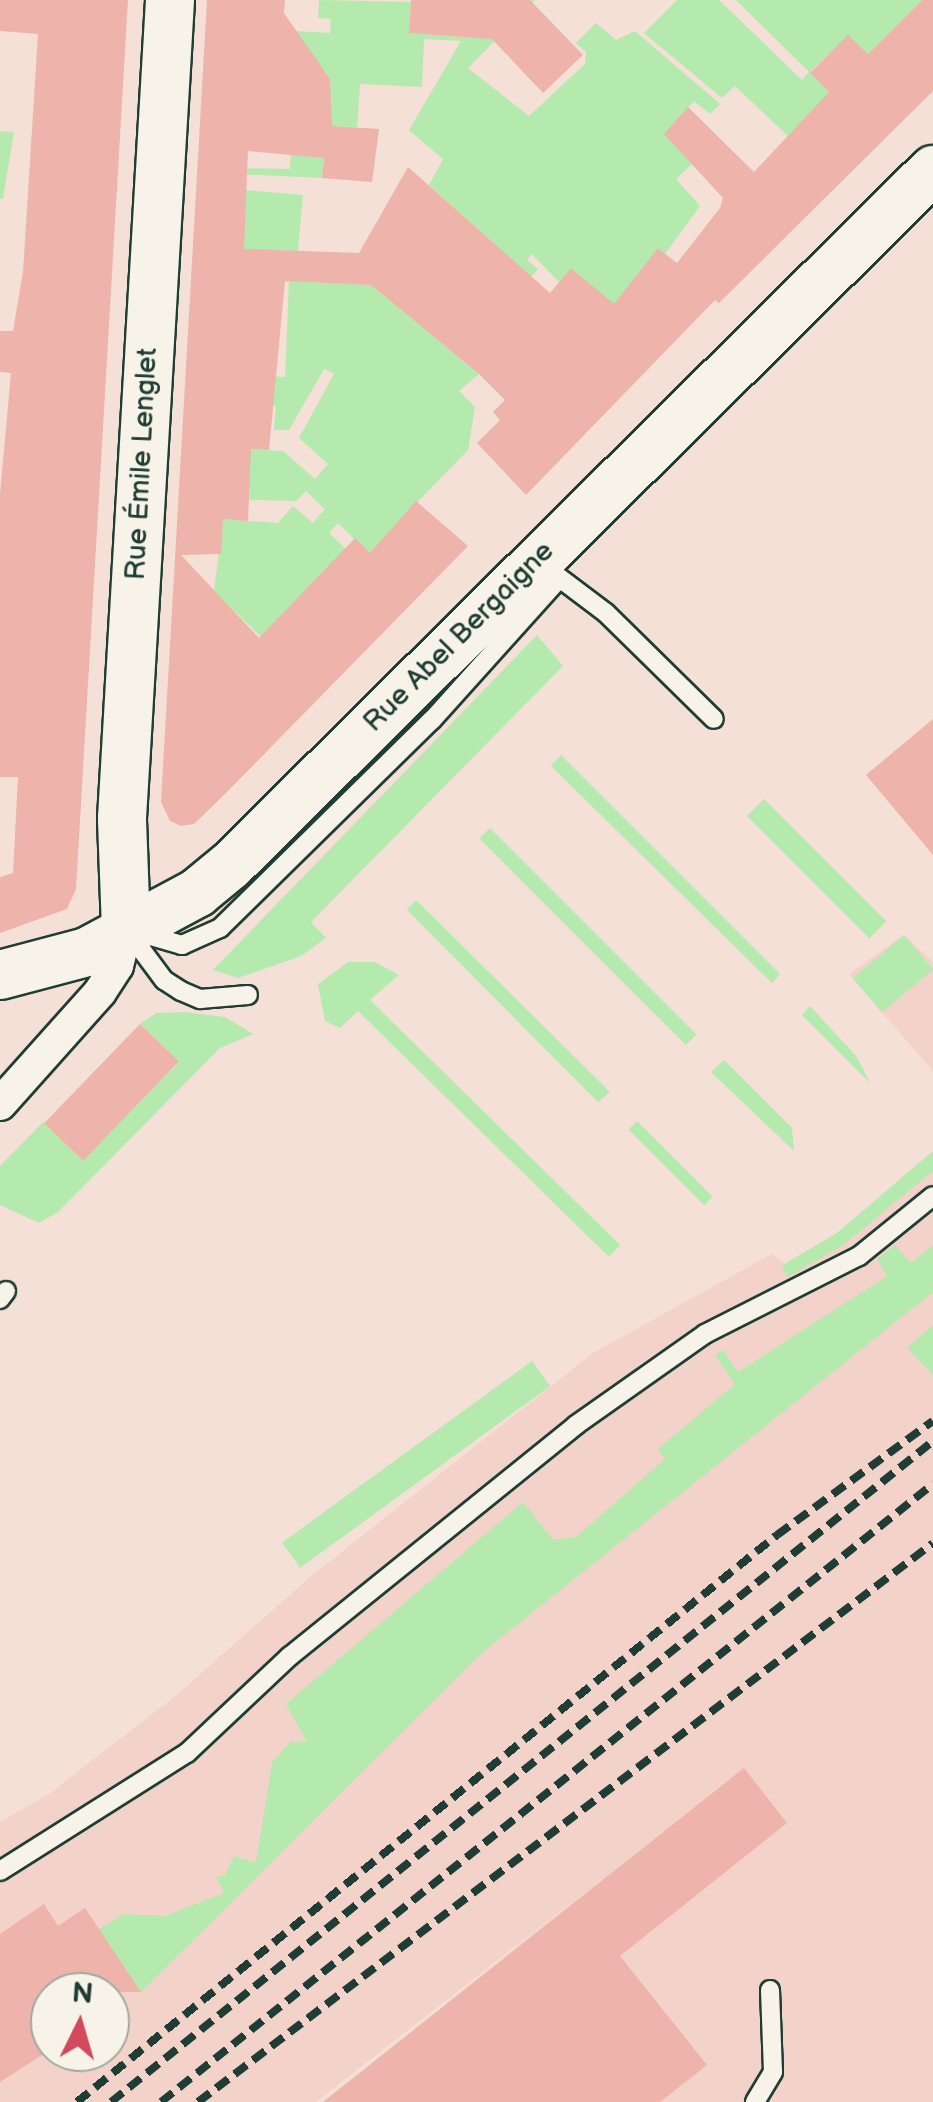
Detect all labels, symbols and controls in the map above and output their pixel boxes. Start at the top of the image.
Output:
street label: Rue Émile Lenglet [119,347,165,581]
street label: Rue Abel Bergaigne [357,535,561,739]
north arrow [30,1972,130,2072]
text: N [71,1976,94,2011]

